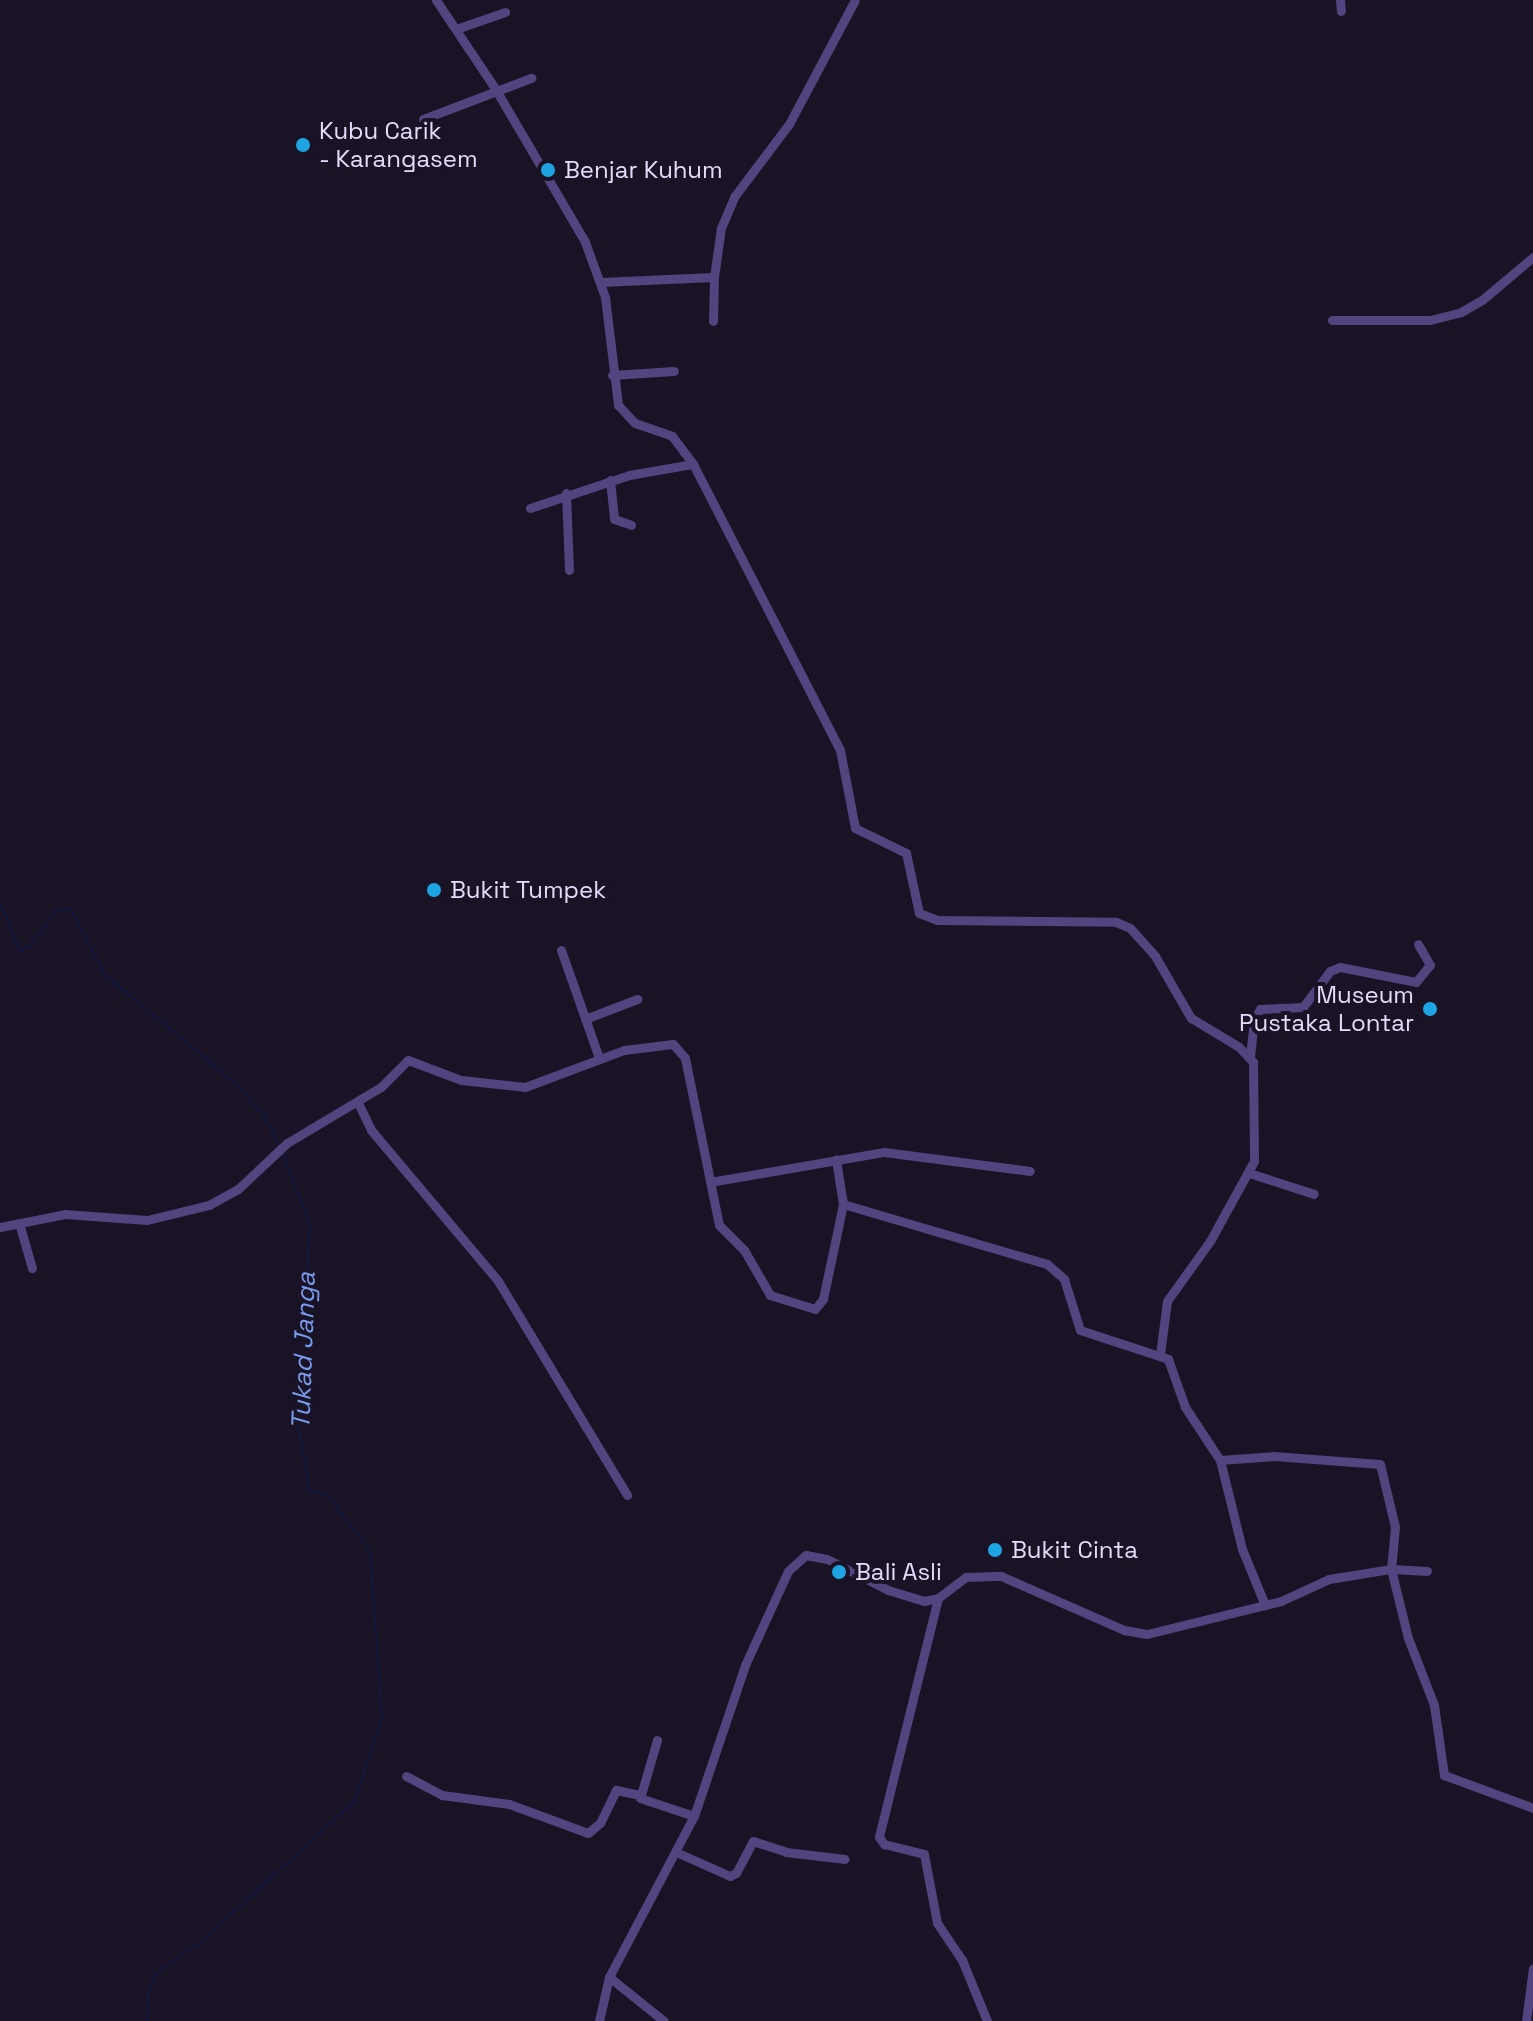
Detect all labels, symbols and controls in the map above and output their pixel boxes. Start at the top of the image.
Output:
place label: Kubu Carik - Karangasem [319,117,478,173]
marker: Kubu Carik - Karangasem [294,136,312,154]
place label: Benjar Kuhum [564,156,723,184]
marker: Benjar Kuhum [539,161,557,179]
place label: Bukit Tumpek [450,876,607,904]
marker: Bukit Tumpek [425,881,443,899]
place label: Museum Pustaka Lontar [1239,981,1414,1037]
marker: Museum Pustaka Lontar [1421,1000,1439,1018]
water label: Tukad Janga [286,1271,322,1431]
place label: Bukit Cinta [1011,1536,1138,1564]
marker: Bukit Cinta [986,1541,1004,1559]
place label: Bali Asli [855,1558,942,1586]
marker: Bali Asli [830,1563,848,1581]

